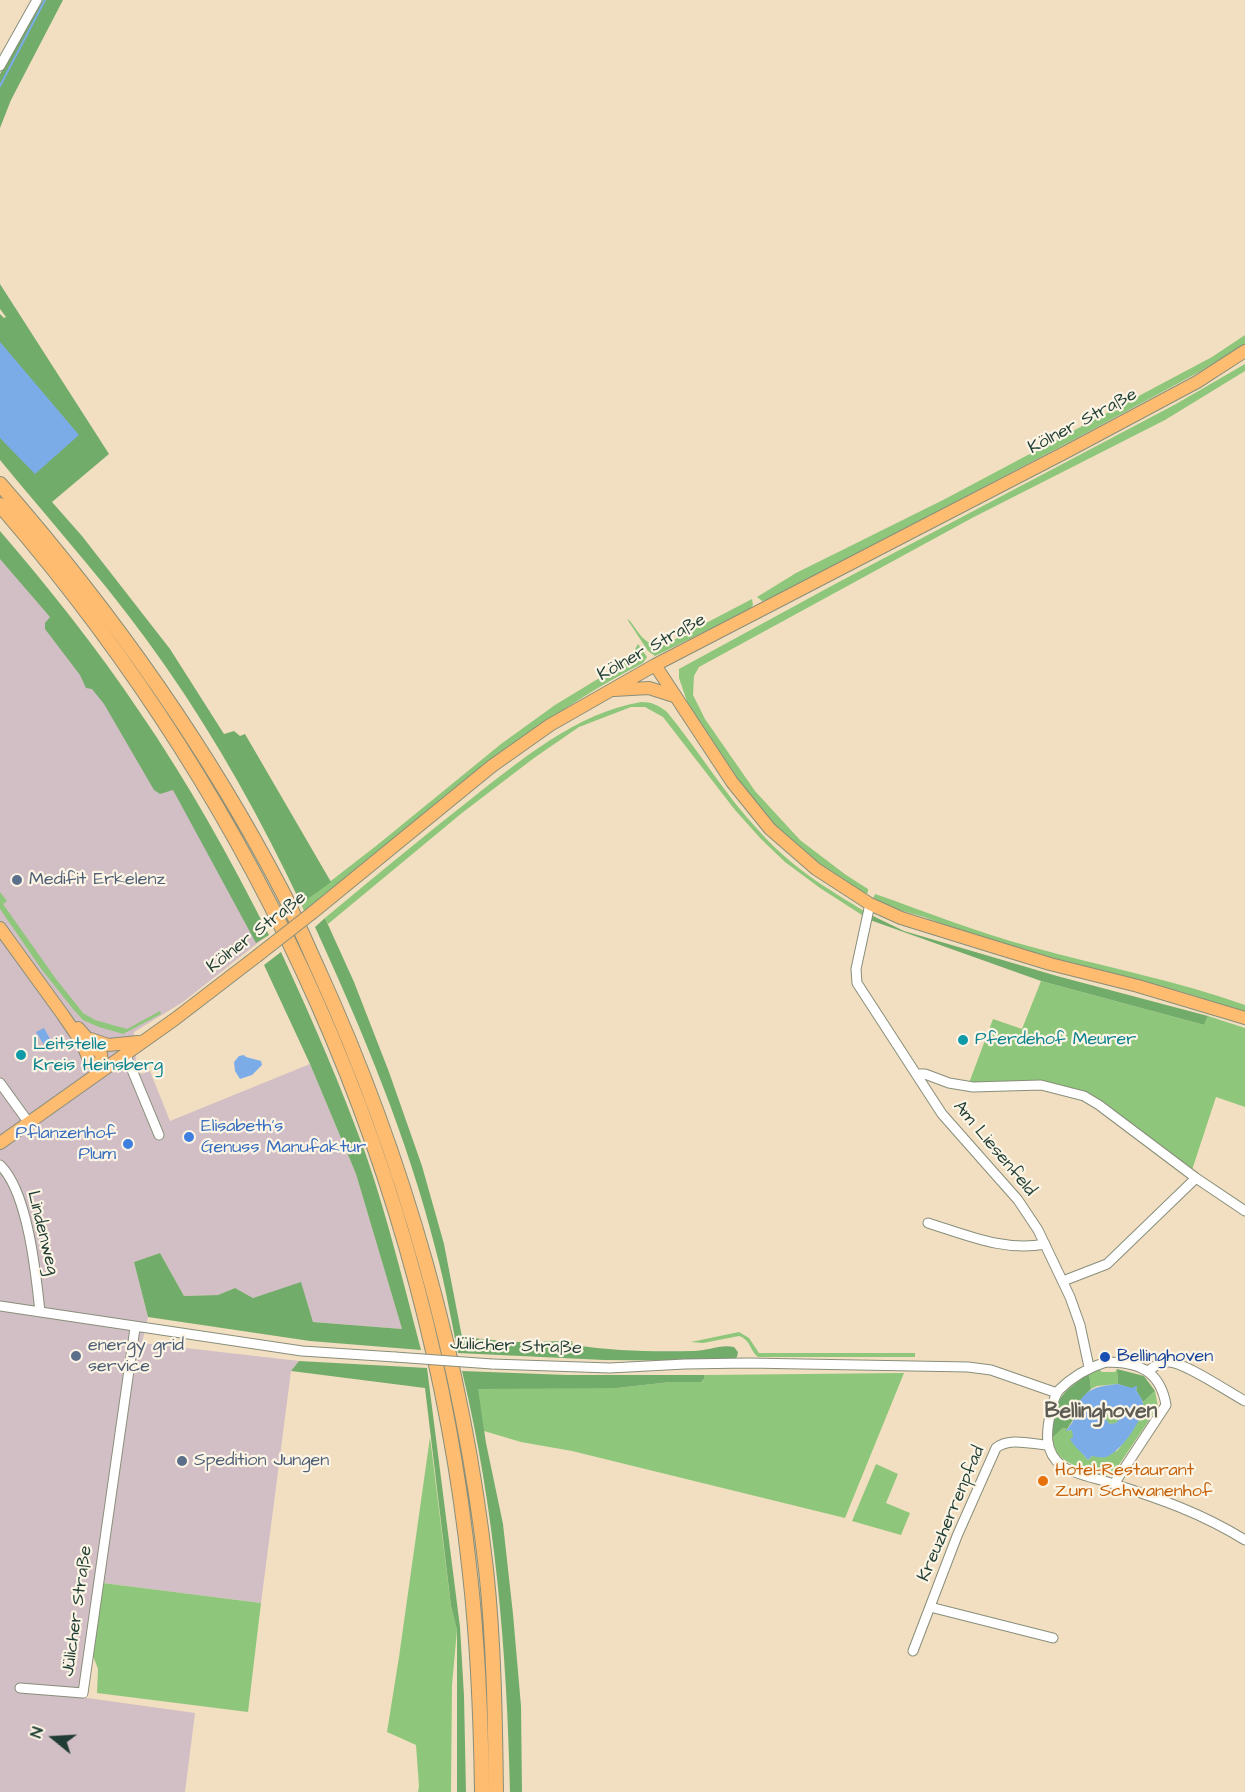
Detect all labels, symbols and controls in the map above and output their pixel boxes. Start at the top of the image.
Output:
street label: Kölner Straße [1025,384,1141,460]
street label: Kölner Straße [594,609,710,687]
place label: Medifit Erkelenz [29,869,165,891]
marker: Medifit Erkelenz [10,873,24,887]
street label: Kölner Straße [203,887,311,979]
place label: Pferdehof Meurer [975,1029,1136,1051]
marker: Pferdehof Meurer [956,1033,970,1047]
place label: Leitstelle Kreis Heinsberg [33,1034,163,1076]
marker: Leitstelle Kreis Heinsberg [14,1048,28,1062]
street label: Am Liesenfeld [948,1097,1040,1201]
place label: Elisabeth’s Genuss Manufaktur [201,1116,366,1158]
place label: Pflanzenhof Plum [15,1123,116,1166]
marker: Elisabeth’s Genuss Manufaktur [182,1130,196,1144]
marker: Pflanzenhof Plum [121,1137,135,1151]
street label: Lindenweg [21,1189,63,1277]
street label: Jülicher Straße [450,1334,582,1360]
place label: energy grid service [88,1335,184,1378]
place label: Bellinghoven [1117,1346,1213,1368]
marker: energy grid service [69,1349,83,1363]
marker: Bellinghoven [1098,1350,1112,1364]
district label: Bellinghoven [1045,1400,1157,1426]
street label: Kreuzherrenpfad [914,1443,990,1585]
place label: Spedition Jungen [194,1450,329,1472]
marker: Spedition Jungen [175,1454,189,1468]
place label: Hotel-Restaurant Zum Schwanenhof [1055,1460,1213,1502]
marker: Hotel-Restaurant Zum Schwanenhof [1036,1474,1050,1488]
street label: Jülicher Straße [58,1544,98,1678]
north arrow [24,1708,84,1768]
text: N [25,1724,49,1741]

